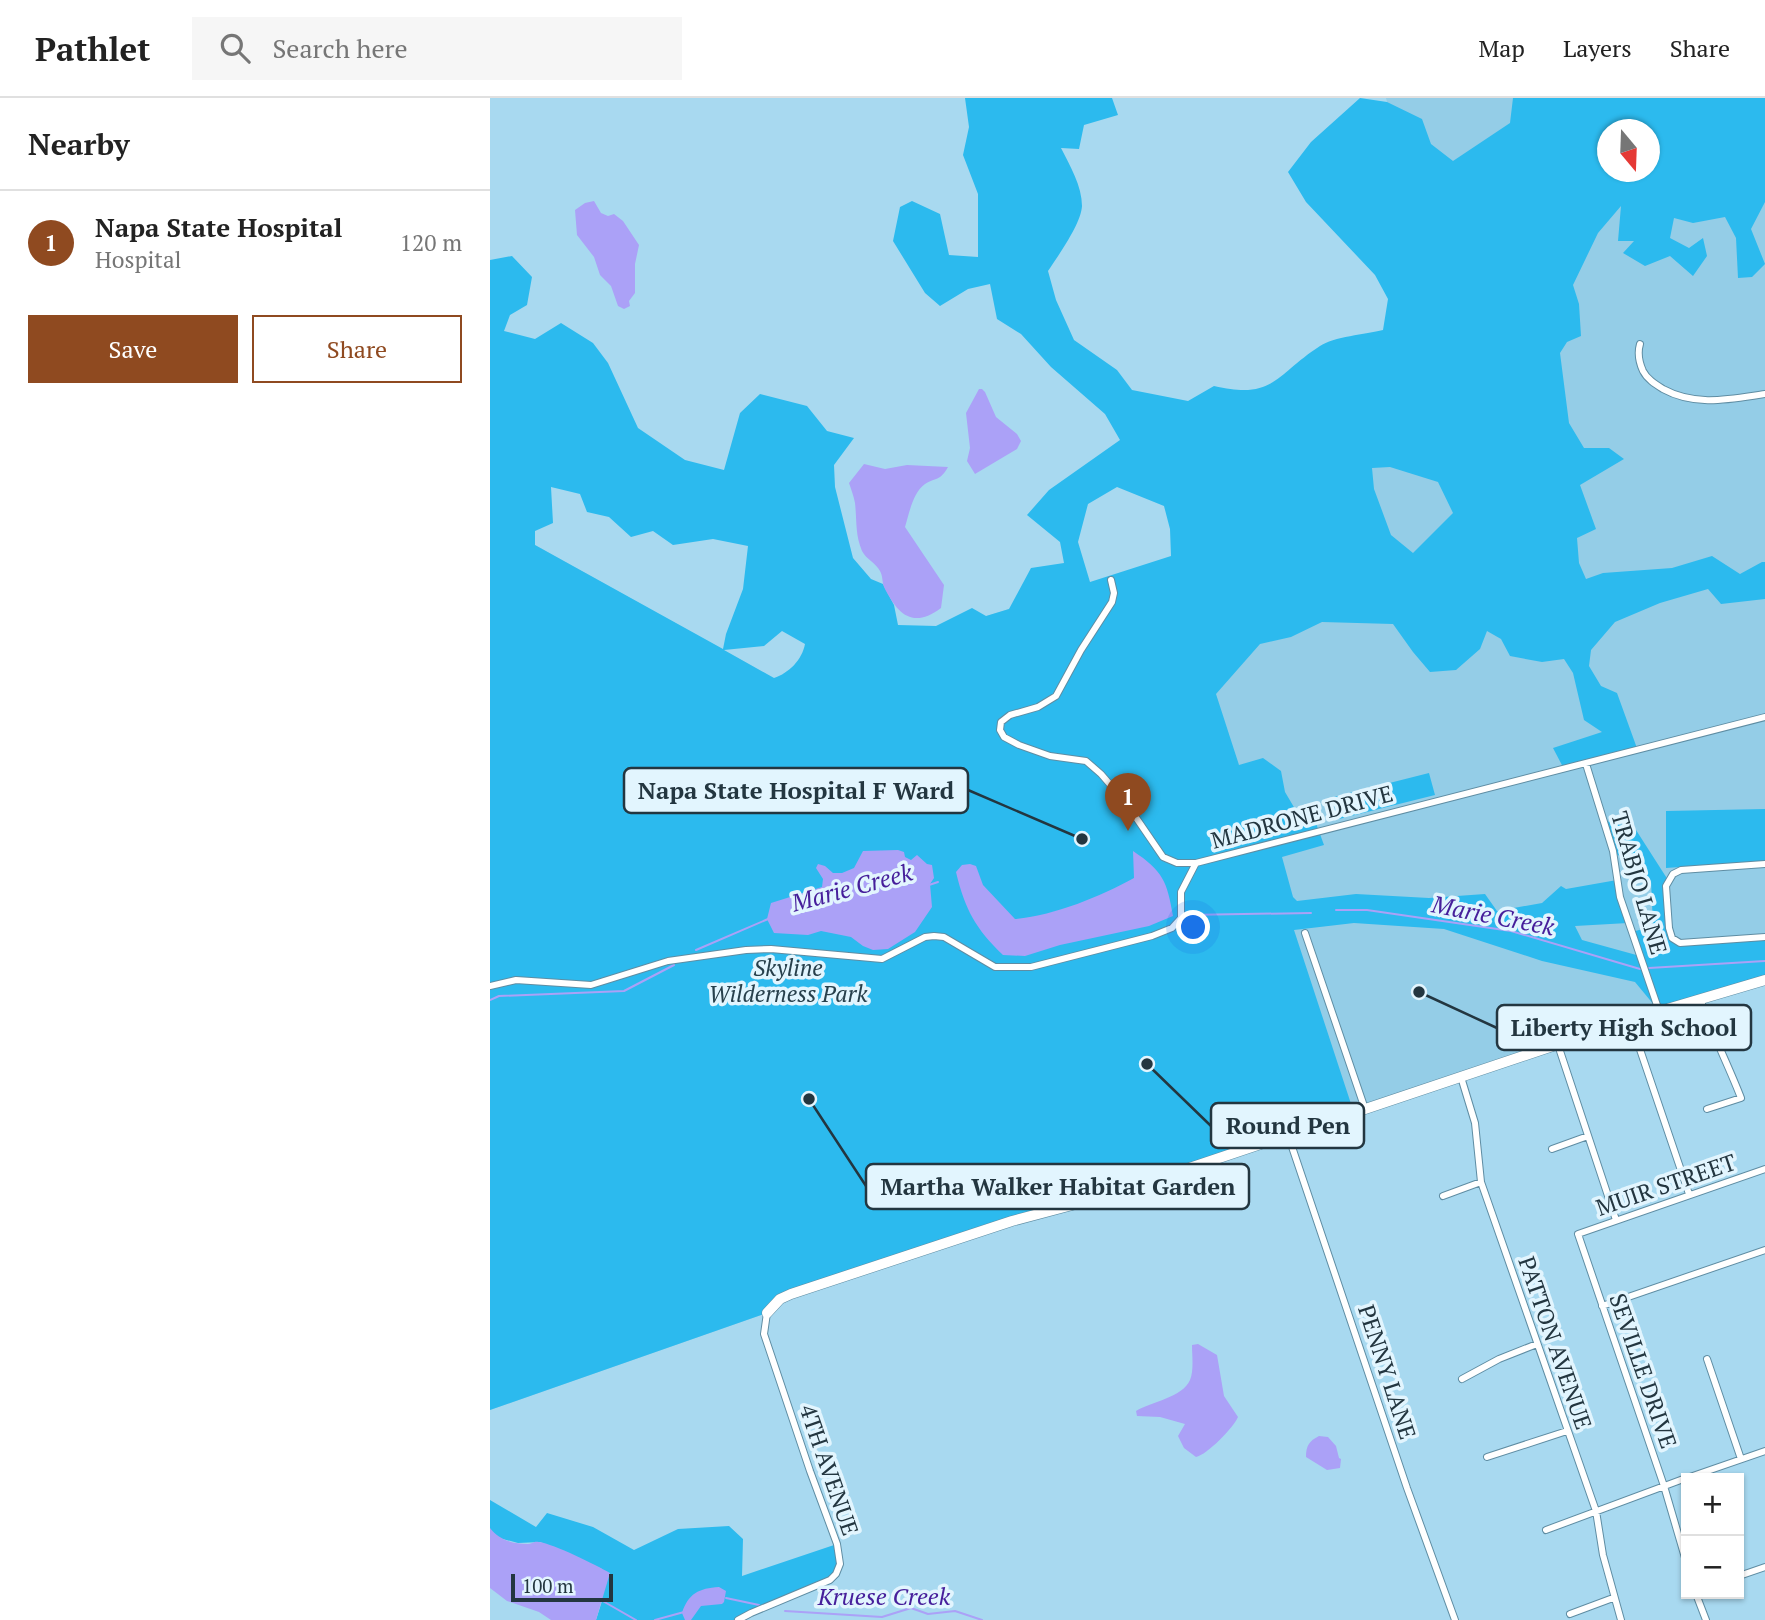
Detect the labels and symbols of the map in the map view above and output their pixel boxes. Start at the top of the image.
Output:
north arrow [1597,119,1660,182]
callout: Napa State Hospital F Ward [624,768,968,813]
pin: 1 [1105,773,1151,831]
text: Napa State Hospital F Ward [638,774,955,806]
street label: MADRONE DRIVE [1208,777,1396,856]
street label: TRABJO LANE [1604,808,1675,958]
water label: Marie Creek [787,855,916,919]
water label: Marie Creek [1428,887,1557,943]
your location [1176,910,1210,944]
park label: Skyline Wilderness Park [709,952,868,1009]
callout: Liberty High School [1497,1005,1751,1050]
text: Liberty High School [1511,1011,1737,1043]
callout: Round Pen [1211,1103,1364,1148]
text: Round Pen [1226,1109,1351,1141]
street label: MUIR STREET [1592,1146,1740,1223]
callout: Martha Walker Habitat Garden [866,1164,1249,1209]
text: Martha Walker Habitat Garden [881,1170,1236,1202]
street label: PATTON AVENUE [1511,1252,1600,1433]
street label: SEVILLE DRIVE [1602,1289,1684,1452]
street label: PENNY LANE [1351,1301,1424,1443]
street label: 4TH AVENUE [793,1400,866,1539]
scale bar [511,1571,612,1603]
water label: Kruese Creek [817,1580,951,1612]

